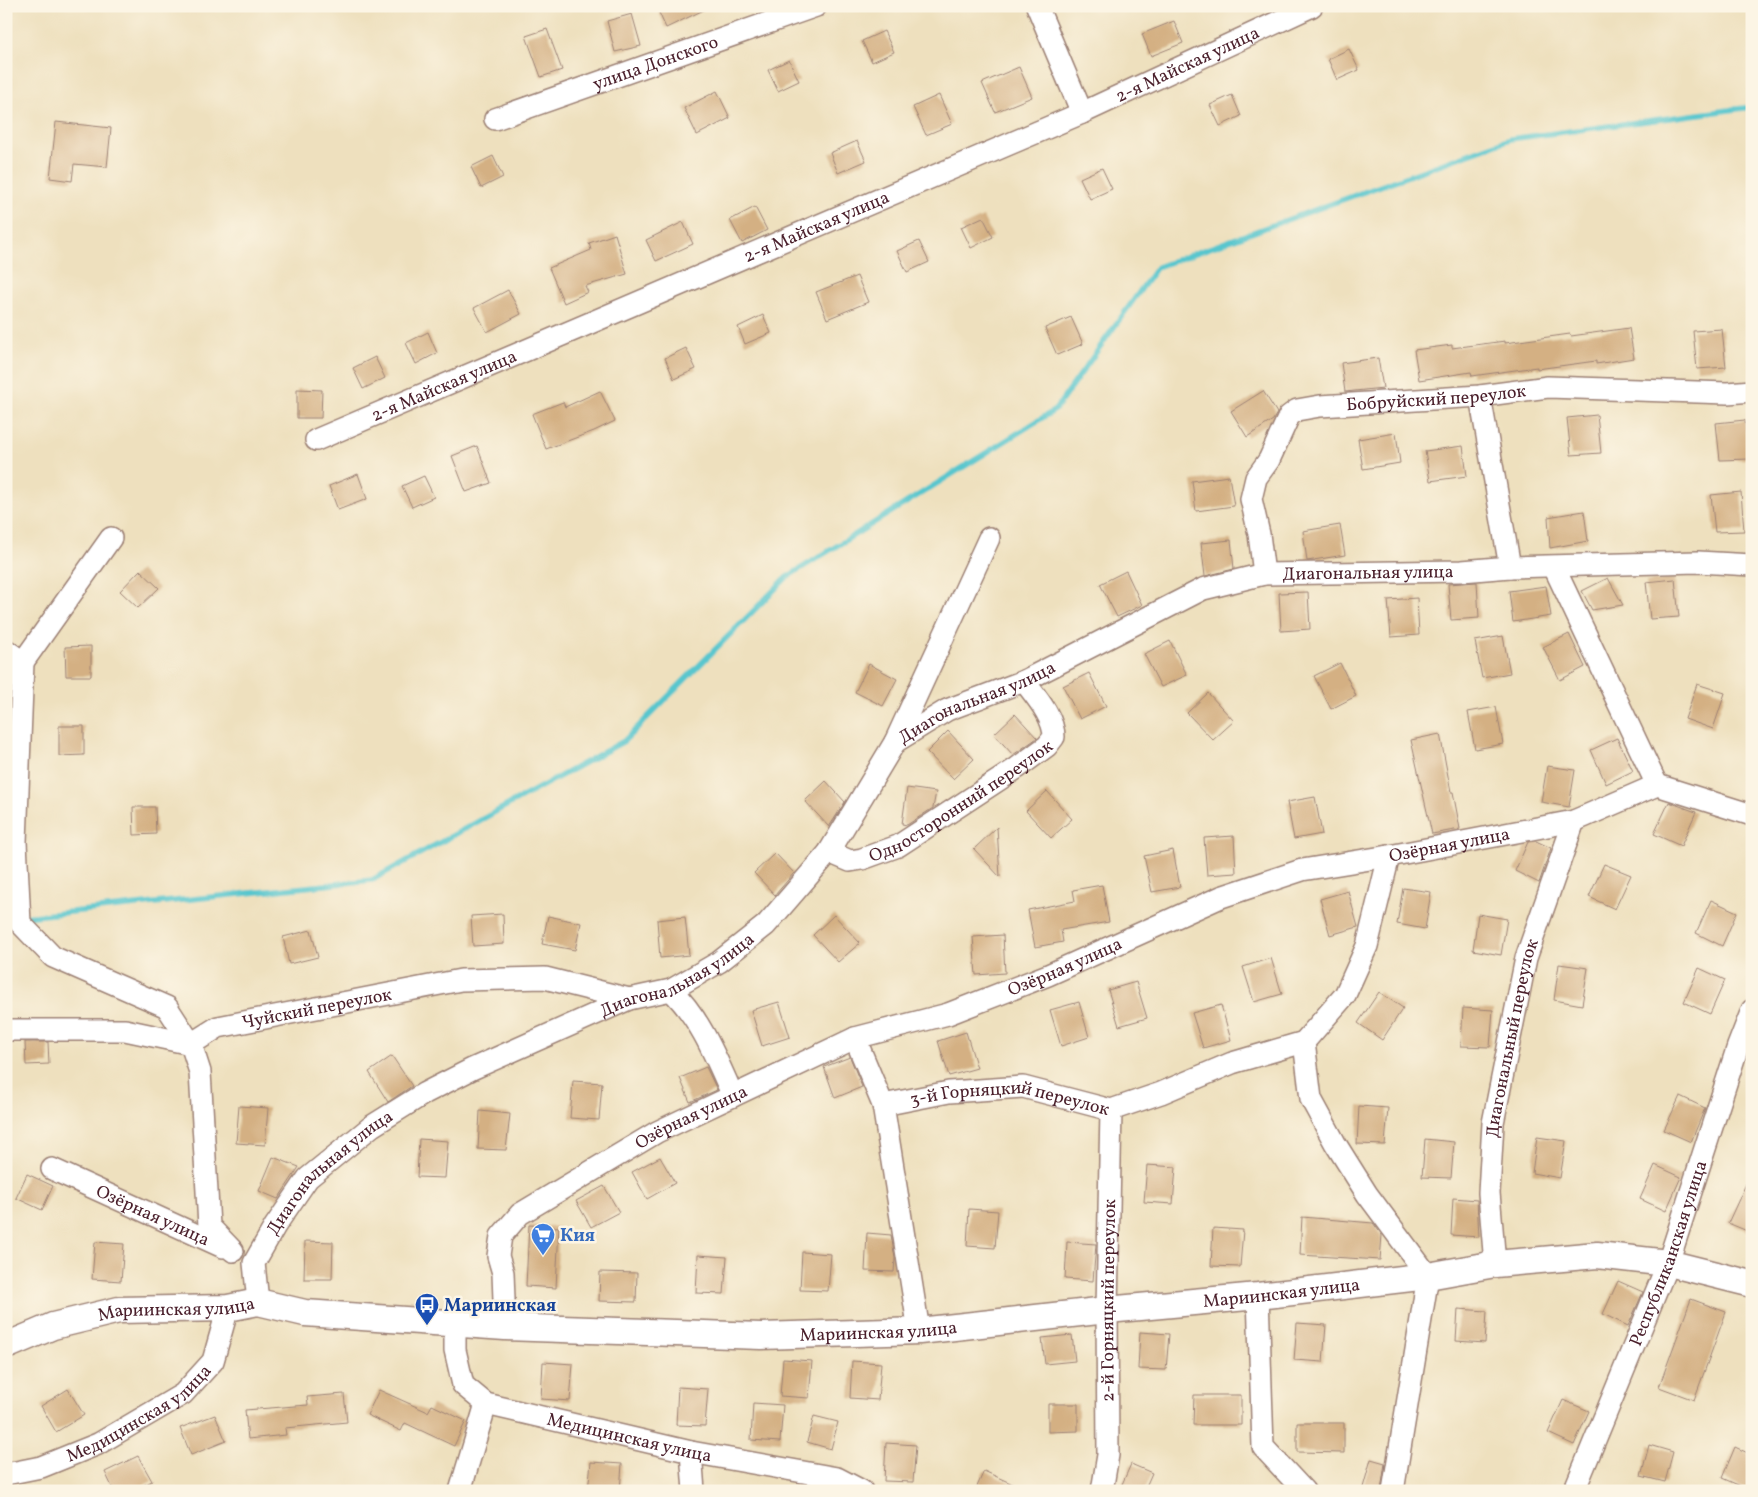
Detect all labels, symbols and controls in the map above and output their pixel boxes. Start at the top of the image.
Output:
street label: 2-я Майская улица [1112,21,1264,110]
street label: улица Донского [590,30,722,98]
street label: 2-я Майская улица [740,186,894,270]
street label: 2-я Майская улица [368,345,521,429]
street label: Бобруйский переулок [1345,379,1528,418]
street label: Диагональная улица [1282,560,1454,588]
street label: Диагональная улица [894,656,1060,751]
street label: Односторонний переулок [866,734,1059,869]
street label: Озёрная улица [1387,822,1512,870]
street label: Диагональная улица [596,928,760,1024]
street label: Озёрная улица [1004,932,1127,1003]
street label: Диагональный переулок [1481,935,1546,1139]
street label: Чуйский переулок [240,983,394,1036]
street label: 3-й Горняцкий переулок [908,1076,1112,1123]
street label: Озёрная улица [631,1080,752,1156]
street label: Диагональная улица [261,1105,398,1240]
street label: Республиканская улица [1624,1157,1714,1350]
street label: Озёрная улица [92,1180,213,1253]
street label: 2-й Горняцкий переулок [1096,1198,1123,1402]
supermarket icon: Кия [530,1222,556,1256]
place label: Кия [560,1224,595,1249]
street label: Мариинская улица [1202,1273,1361,1315]
street label: Мариинская улица [95,1292,257,1329]
bus stop icon: Мариинская [414,1292,440,1326]
place label: Мариинская [444,1294,556,1319]
street label: Мариинская улица [799,1316,959,1349]
street label: Медицинская улица [63,1360,218,1469]
street label: Медицинская улица [544,1408,714,1469]

